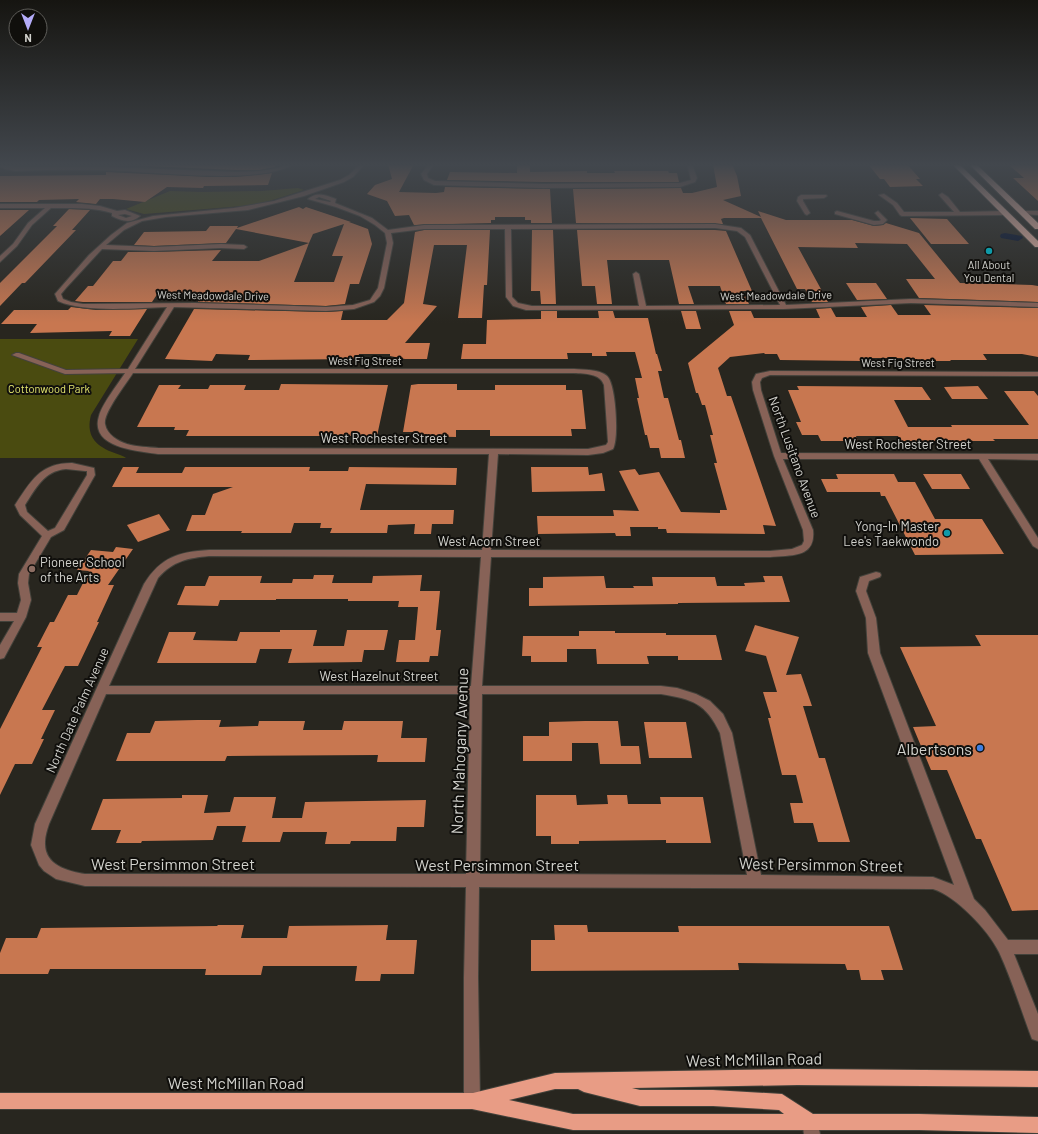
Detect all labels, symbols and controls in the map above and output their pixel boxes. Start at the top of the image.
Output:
north arrow [8,8,48,48]
text: N [24,32,32,45]
marker: All About You Dental [984,246,994,256]
place label: All About You Dental [964,258,1014,284]
street label: West Meadowdale Drive [157,288,269,302]
street label: West Meadowdale Drive [720,288,832,302]
street label: West Fig Street [328,354,402,367]
street label: West Fig Street [861,356,935,369]
park label: Cottonwood Park [8,382,90,395]
street label: North Lusitano Avenue [766,394,824,520]
street label: West Rochester Street [320,430,448,446]
street label: West Rochester Street [844,436,972,452]
place label: Yong-In Master Lee's Taekwondo [843,518,939,549]
marker: Yong-In Master Lee's Taekwondo [942,528,952,538]
street label: West Acorn Street [438,533,540,549]
place label: Pioneer School of the Arts [40,554,125,585]
marker: Pioneer School of the Arts [27,564,37,574]
street label: North Date Palm Avenue [42,645,112,775]
street label: North Mahogany Avenue [447,667,471,835]
street label: West Hazelnut Street [320,668,438,684]
place label: Albertsons [897,739,972,758]
marker: Albertsons [975,743,985,753]
street label: West Persimmon Street [739,853,903,875]
street label: West Persimmon Street [91,854,255,873]
street label: West Persimmon Street [415,855,579,874]
street label: West McMillan Road [686,1048,822,1070]
street label: West McMillan Road [168,1073,304,1092]

